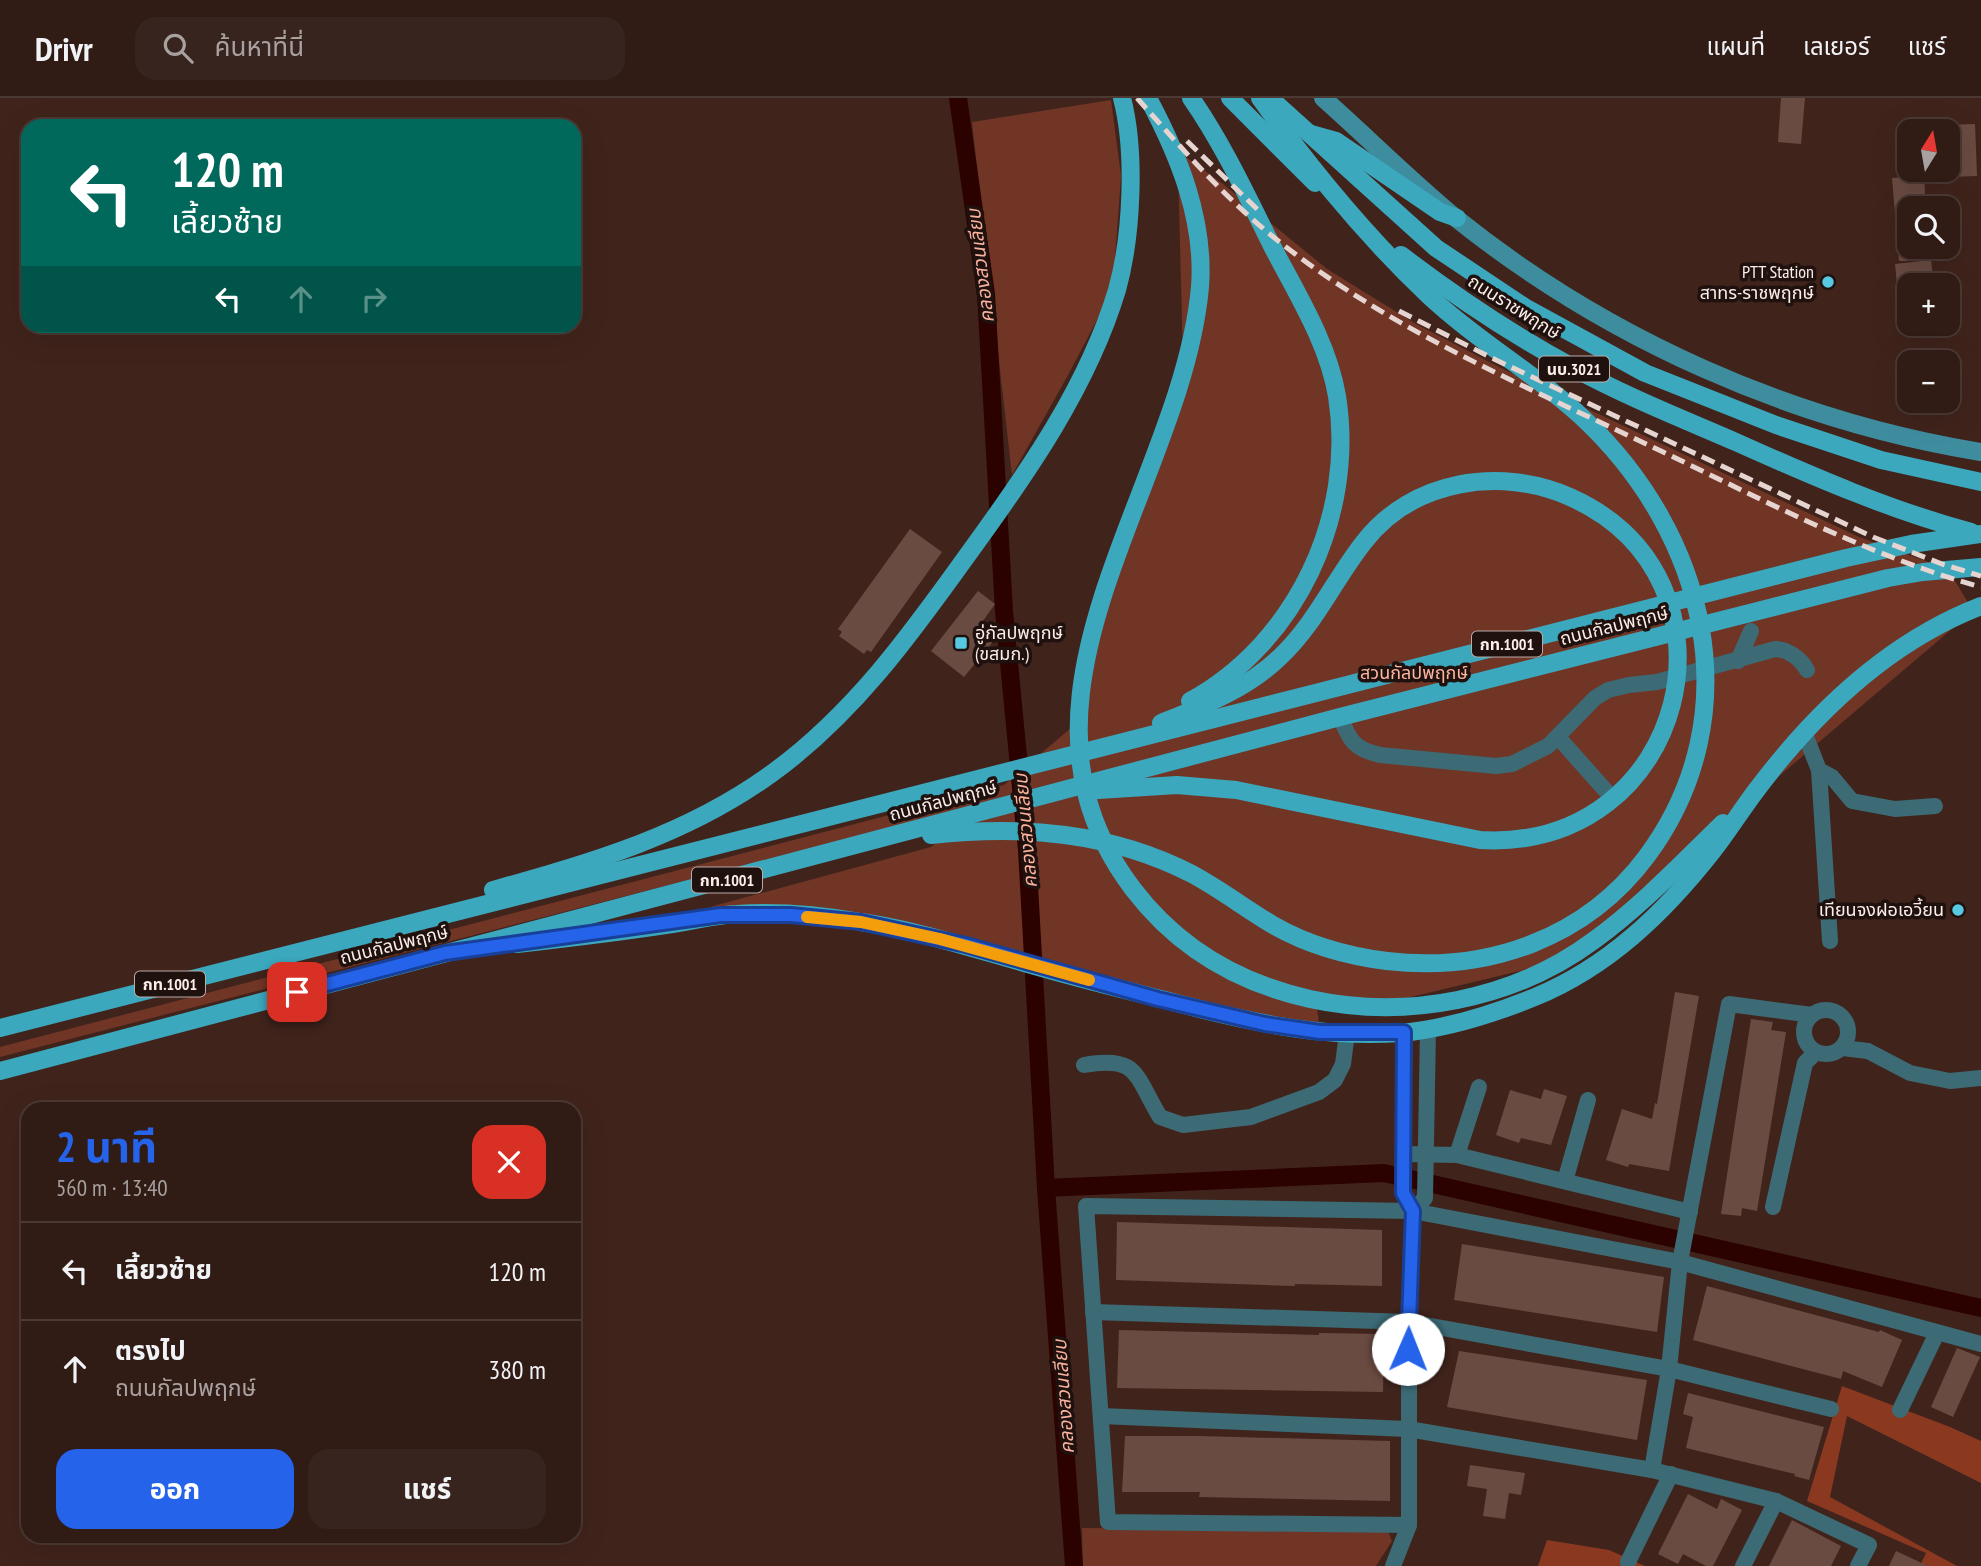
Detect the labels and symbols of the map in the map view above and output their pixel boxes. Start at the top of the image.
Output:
north arrow [1897,119,1960,182]
water label: คลองสวนเลียบ [961,206,999,324]
place label: PTT Station สาทร-ราชพฤกษ์ [1700,260,1814,304]
street label: ถนนราชพฤกษ์ [1464,269,1565,344]
marker: PTT Station สาทร-ราชพฤกษ์ [1820,274,1836,290]
road number: นบ.3021 [1539,356,1609,382]
street label: ถนนกัลปพฤกษ์ [1557,601,1670,650]
place label: อู่กัลปพฤกษ์ (ขสมก.) [975,621,1063,665]
road number: กท.1001 [1472,632,1542,656]
marker: อู่กัลปพฤกษ์ (ขสมก.) [953,635,969,651]
park label: สวนกัลปพฤกษ์ [1360,661,1468,684]
water label: คลองสวนเลียบ [1008,771,1042,889]
street label: ถนนกัลปพฤกษ์ [887,775,999,826]
road number: กท.1001 [692,867,762,892]
place label: เทียนจงฝอเอวี้ยน [1819,897,1944,921]
marker: เทียนจงฝอเอวี้ยน [1950,902,1966,918]
street label: ถนนกัลปพฤกษ์ [337,920,450,969]
pin [267,962,327,1022]
road number: กท.1001 [135,972,205,996]
position arrow [1371,1312,1445,1386]
water label: คลองสวนเลียบ [1047,1338,1079,1455]

